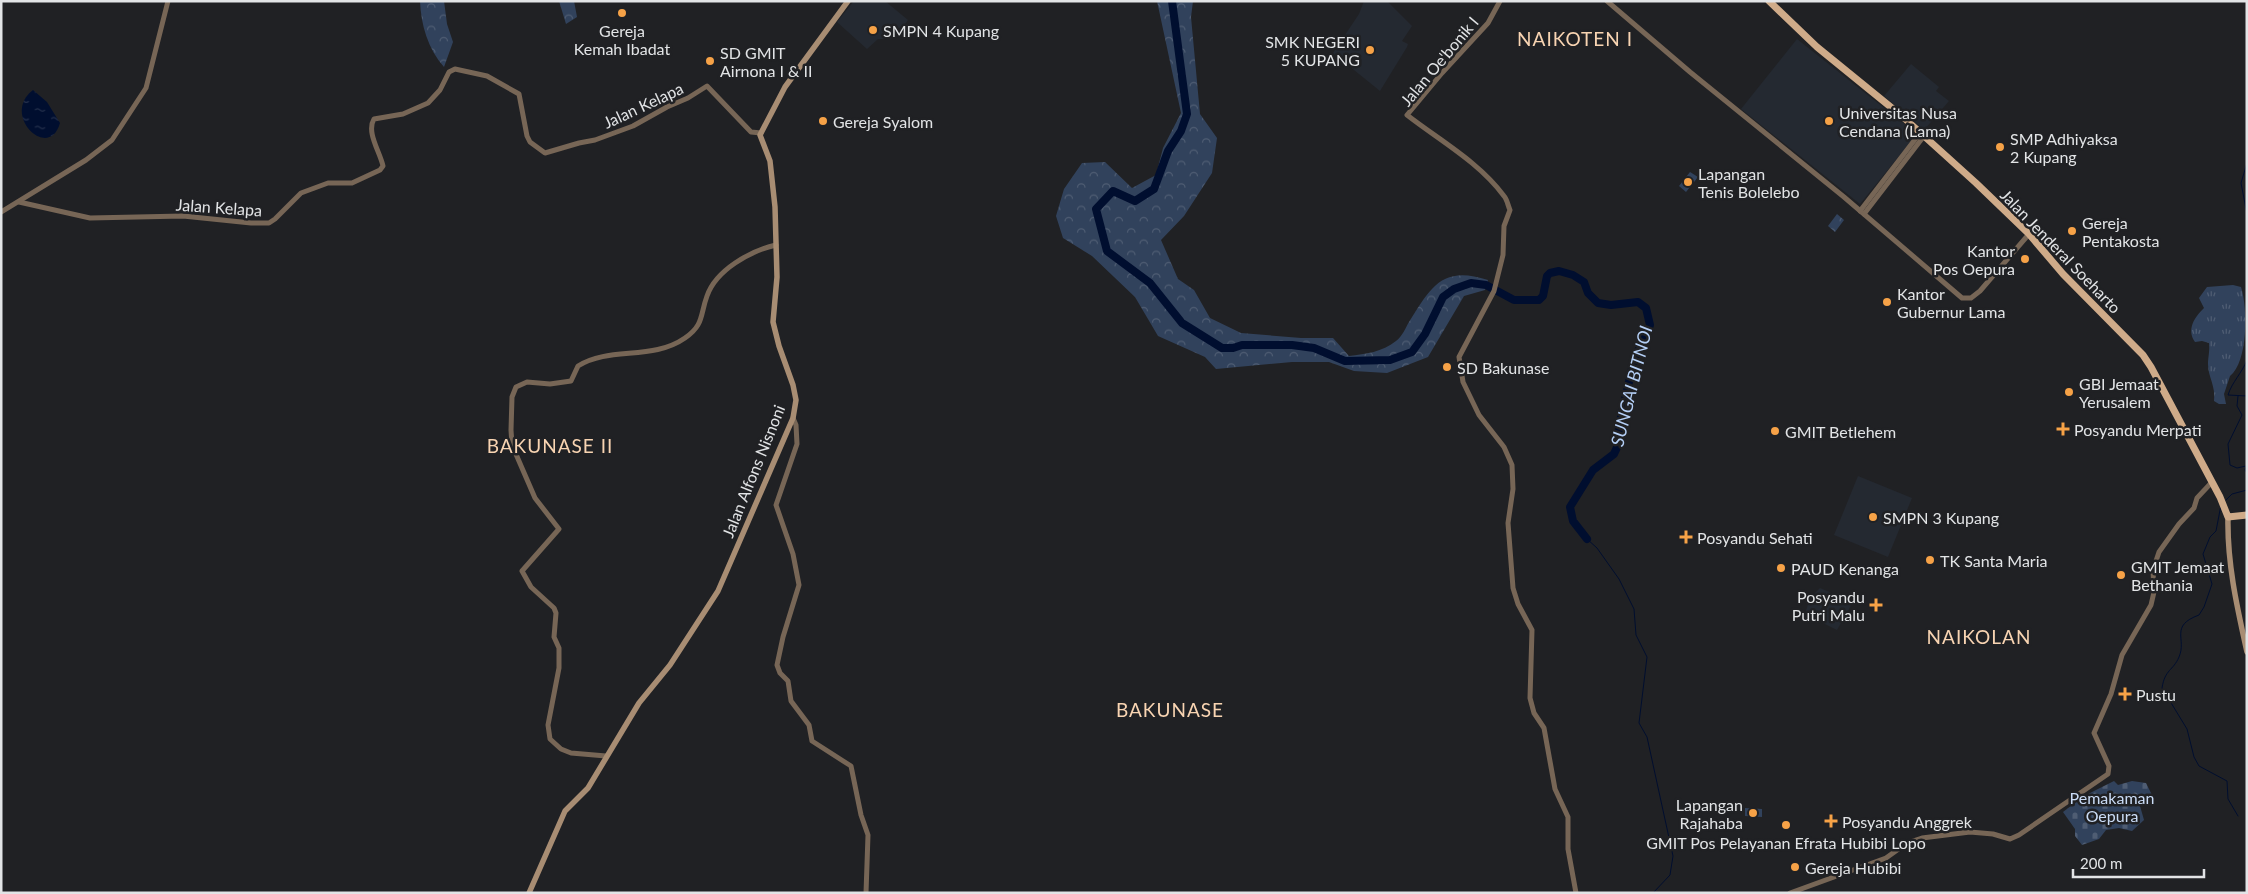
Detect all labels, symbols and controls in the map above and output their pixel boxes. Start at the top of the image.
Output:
marker: Gereja Kemah Ibadat [616,7,628,19]
street label: Jalan Oe'bonik I [1396,12,1482,110]
place label: Gereja Kemah Ibadat [574,21,670,58]
place label: SMPN 4 Kupang [883,21,999,40]
marker: SMPN 4 Kupang [867,24,879,36]
district label: NAIKOTEN I [1517,27,1633,50]
place label: SMK NEGERI 5 KUPANG [1265,32,1360,69]
place label: SD GMIT Airnona I & II [720,43,812,80]
marker: SMK NEGERI 5 KUPANG [1364,44,1376,56]
marker: SD GMIT Airnona I & II [704,55,716,67]
street label: Jalan Kelapa [600,78,686,132]
place label: Universitas Nusa Cendana (Lama) [1839,103,1957,140]
place label: Gereja Syalom [833,112,933,131]
marker: Gereja Syalom [817,115,829,127]
marker: Universitas Nusa Cendana (Lama) [1823,115,1835,127]
place label: SMP Adhiyaksa 2 Kupang [2010,129,2118,166]
marker: SMP Adhiyaksa 2 Kupang [1994,141,2006,153]
place label: Lapangan Tenis Bolelebo [1698,164,1800,201]
marker: Lapangan Tenis Bolelebo [1682,176,1694,188]
street label: Jalan Jenderal Soeharto [1997,185,2125,317]
street label: Jalan Kelapa [175,195,263,219]
place label: Gereja Pentakosta [2082,213,2160,250]
marker: Gereja Pentakosta [2066,225,2078,237]
place label: Kantor Pos Oepura [1933,241,2015,278]
marker: Kantor Pos Oepura [2019,253,2031,265]
place label: Kantor Gubernur Lama [1897,284,2005,321]
marker: Kantor Gubernur Lama [1881,296,1893,308]
water label: SUNGAI BITNOI [1605,323,1657,448]
place label: SD Bakunase [1457,358,1549,377]
marker: SD Bakunase [1441,361,1453,373]
place label: GBI Jemaat Yerusalem [2079,374,2159,411]
marker: GBI Jemaat Yerusalem [2063,386,2075,398]
street label: Jalan Alfons Nisnoni [718,402,788,540]
place label: Posyandu Merpati [2074,420,2202,439]
place label: GMIT Betlehem [1785,422,1896,441]
marker: Posyandu Merpati [2056,422,2070,436]
marker: GMIT Betlehem [1769,425,1781,437]
district label: BAKUNASE II [487,434,613,457]
place label: SMPN 3 Kupang [1883,508,1999,527]
marker: SMPN 3 Kupang [1867,511,1879,523]
place label: Posyandu Sehati [1697,528,1813,547]
marker: Posyandu Sehati [1679,530,1693,544]
place label: TK Santa Maria [1940,551,2047,570]
marker: TK Santa Maria [1924,554,1936,566]
place label: GMIT Jemaat Bethania [2131,557,2225,594]
place label: PAUD Kenanga [1791,559,1899,578]
marker: PAUD Kenanga [1775,562,1787,574]
marker: GMIT Jemaat Bethania [2115,569,2127,581]
place label: Posyandu Putri Malu [1792,587,1865,624]
marker: Posyandu Putri Malu [1869,598,1883,612]
district label: NAIKOLAN [1927,625,2031,648]
place label: Pustu [2136,685,2176,704]
marker: Pustu [2118,687,2132,701]
district label: BAKUNASE [1116,698,1224,721]
park label: Pemakaman Oepura [2070,788,2154,825]
place label: Lapangan Rajahaba [1676,795,1743,832]
marker: Lapangan Rajahaba [1747,807,1759,819]
place label: Posyandu Anggrek [1842,812,1973,831]
marker: Posyandu Anggrek [1824,814,1838,828]
marker: GMIT Pos Pelayanan Efrata Hubibi Lopo [1780,819,1792,831]
place label: GMIT Pos Pelayanan Efrata Hubibi Lopo [1646,833,1926,852]
scale bar [2073,846,2204,878]
text: 200 m [2080,854,2122,872]
place label: Gereja Hubibi [1805,858,1901,877]
marker: Gereja Hubibi [1789,861,1801,873]

